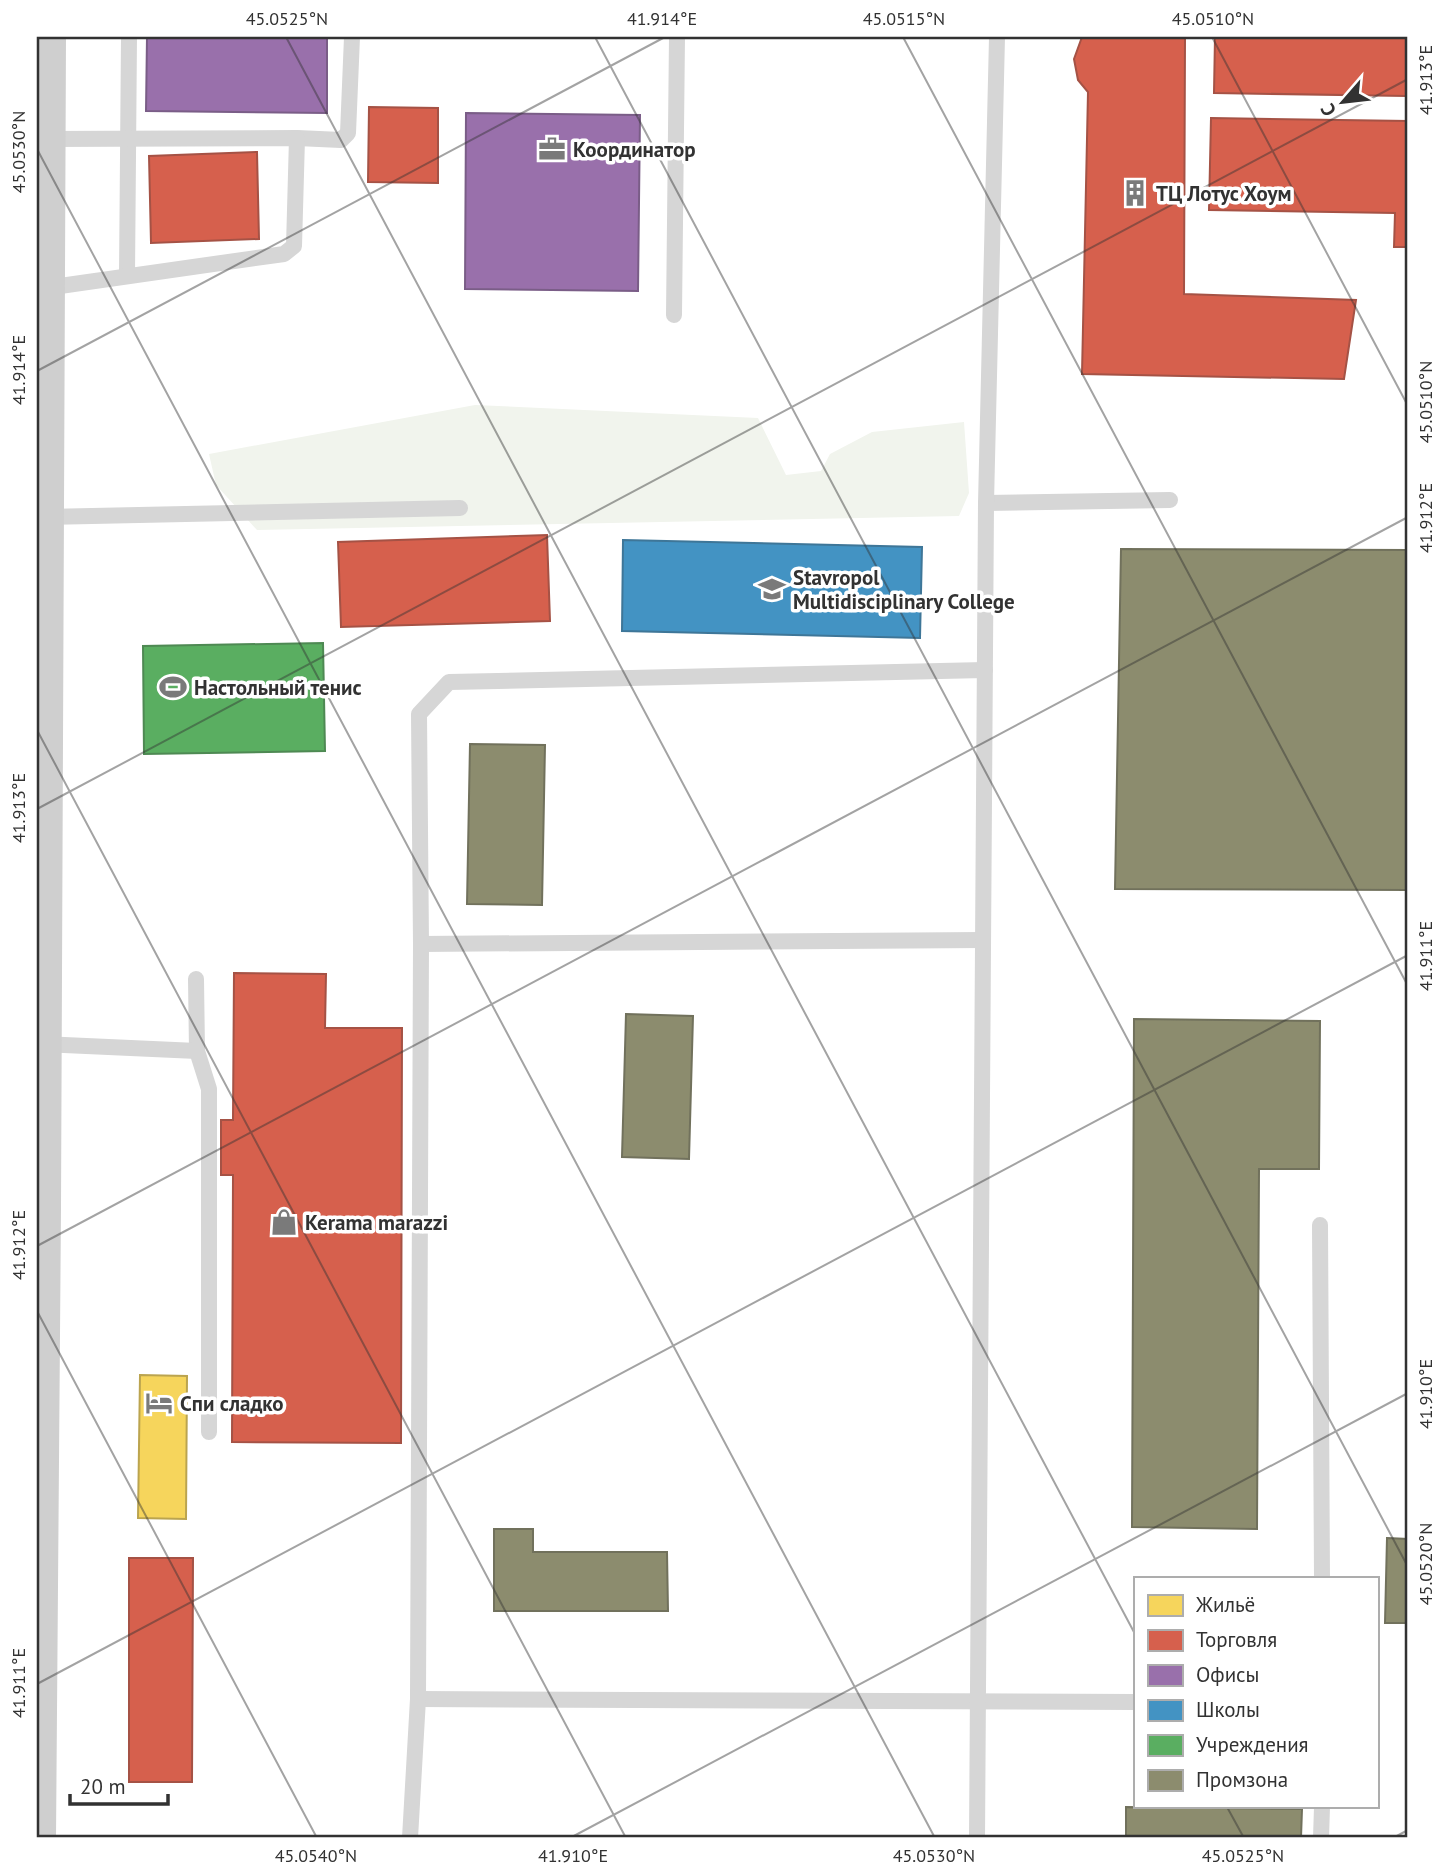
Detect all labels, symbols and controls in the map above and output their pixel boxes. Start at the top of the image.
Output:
text: 45.0525°N [246,7,328,30]
text: 41.914°E [627,7,697,30]
text: 45.0515°N [863,7,945,30]
text: 45.0510°N [1172,7,1254,30]
text: 41.913°E [1414,45,1437,115]
north arrow [1308,66,1378,136]
text: С [1315,99,1341,120]
text: 45.0530°N [7,111,30,193]
office icon: Координатор [537,134,567,164]
place label: Координатор [573,136,696,163]
building icon: ТЦ Лотус Хоум [1120,178,1150,208]
place label: ТЦ Лотус Хоум [1156,180,1292,207]
text: 41.914°E [7,335,30,405]
text: 45.0510°N [1414,361,1437,443]
text: 41.912°E [1414,483,1437,553]
place label: Stavropol Multidisciplinary College [793,564,1015,615]
school or university icon: Stavropol Multidisciplinary College [757,574,787,604]
sports icon: Настольный тенис [158,672,188,702]
place label: Настольный тенис [194,674,362,701]
text: 41.913°E [7,773,30,843]
text: 41.911°E [1414,921,1437,991]
shop icon: Kerama marazzi [269,1207,299,1237]
place label: Kerama marazzi [305,1209,448,1236]
text: 41.912°E [7,1210,30,1280]
text: 41.910°E [1414,1359,1437,1429]
hotel icon: Спи сладко [144,1388,174,1418]
place label: Спи сладко [180,1390,284,1417]
text: 45.0520°N [1414,1523,1437,1605]
legend [1134,1577,1378,1808]
text: Жильё [1195,1591,1255,1618]
text: Торговля [1196,1626,1277,1653]
text: 41.911°E [7,1648,30,1718]
text: Офисы [1196,1661,1259,1688]
text: Школы [1196,1696,1260,1723]
text: Учреждения [1196,1731,1309,1758]
scale bar [70,1763,168,1807]
text: Промзона [1196,1766,1288,1793]
text: 20 m [80,1773,126,1800]
text: 45.0540°N [275,1844,357,1867]
text: 41.910°E [538,1844,608,1867]
text: 45.0530°N [893,1844,975,1867]
text: 45.0525°N [1202,1844,1284,1867]

